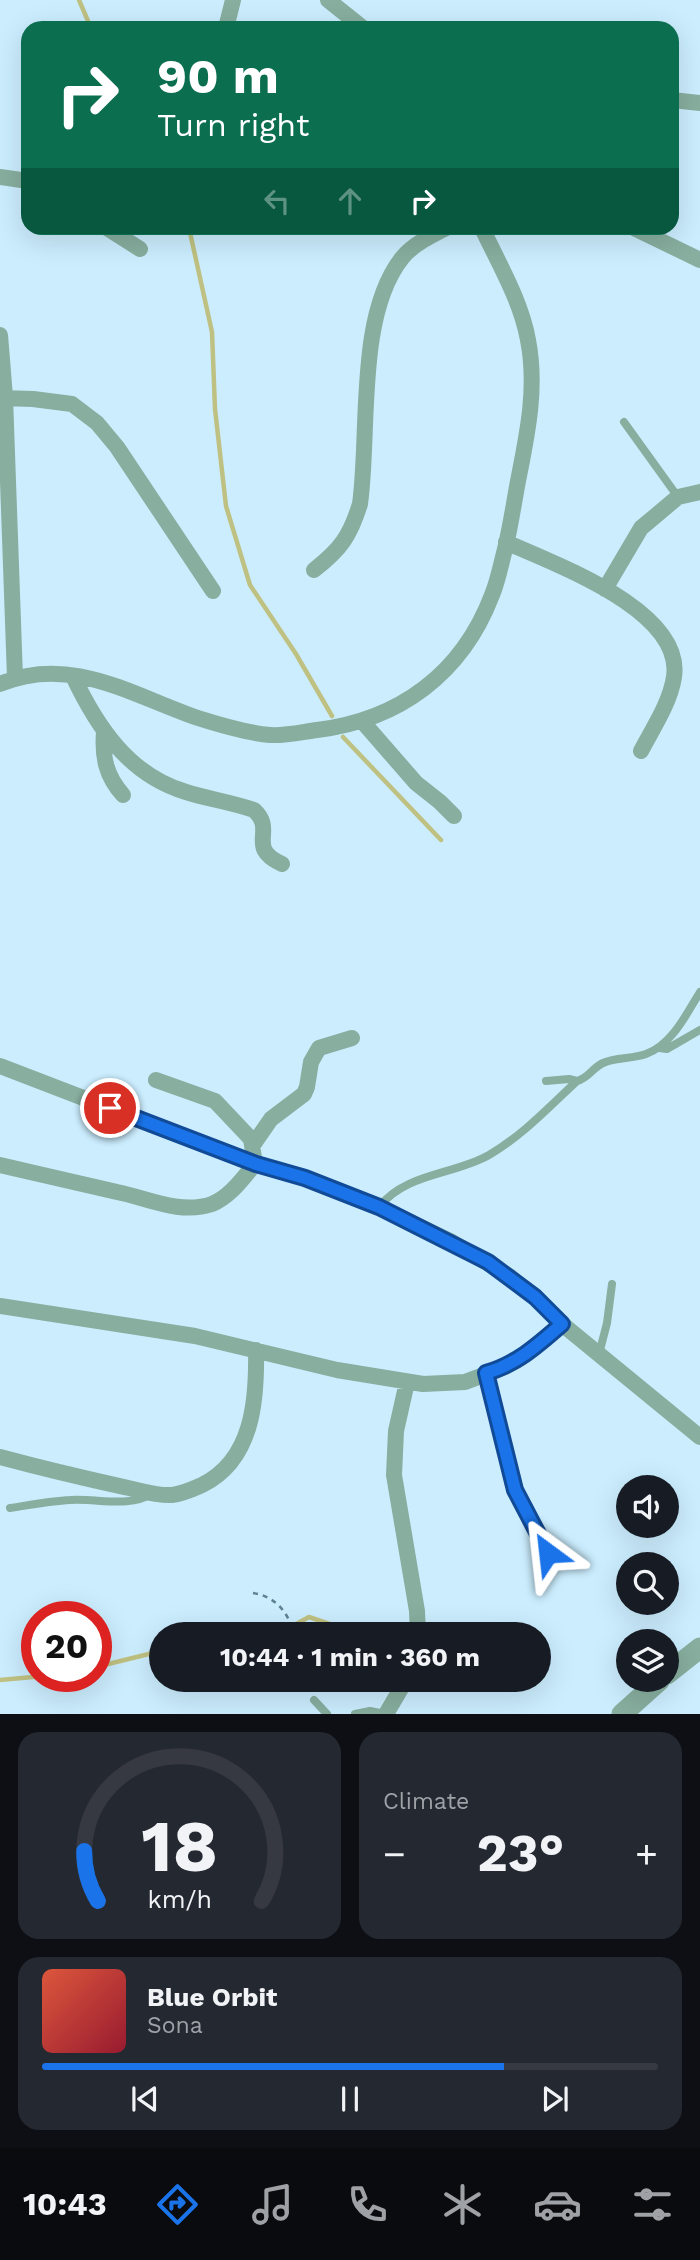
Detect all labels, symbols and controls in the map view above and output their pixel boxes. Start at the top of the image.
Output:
text: 90 m [157,47,279,105]
icon: right [42,49,133,140]
text: Turn right [157,106,309,144]
icon: left [258,182,296,220]
icon: ahead [331,182,369,220]
icon: right [404,182,442,220]
pin [80,1078,140,1138]
icon: arrive [91,1089,129,1127]
map controls [616,1475,679,1692]
button: sound [616,1475,679,1538]
position arrow [511,1516,585,1590]
button: search [616,1552,679,1615]
speed limit sign: 20 [21,1601,112,1692]
button: layers [616,1629,679,1692]
text: 10:44 · 1 min · 360 m [220,1642,480,1672]
text: Climate [383,1788,469,1815]
text: 18 [141,1804,218,1890]
text: 23° [477,1823,564,1884]
text: − [383,1832,406,1876]
text: + [635,1832,658,1876]
text: km/h [147,1885,212,1914]
text: Blue Orbit [147,1982,277,2012]
text: Sona [147,2012,203,2039]
icon: previous [126,2080,164,2118]
icon: pause [331,2080,369,2118]
icon: next [536,2080,574,2118]
icon: directions [153,2180,202,2229]
icon: music [248,2180,297,2229]
icon: phone [343,2180,392,2229]
icon: climate [438,2180,487,2229]
icon: car [533,2180,582,2229]
icon: filters [628,2180,677,2229]
text: 10:43 [23,2185,107,2223]

